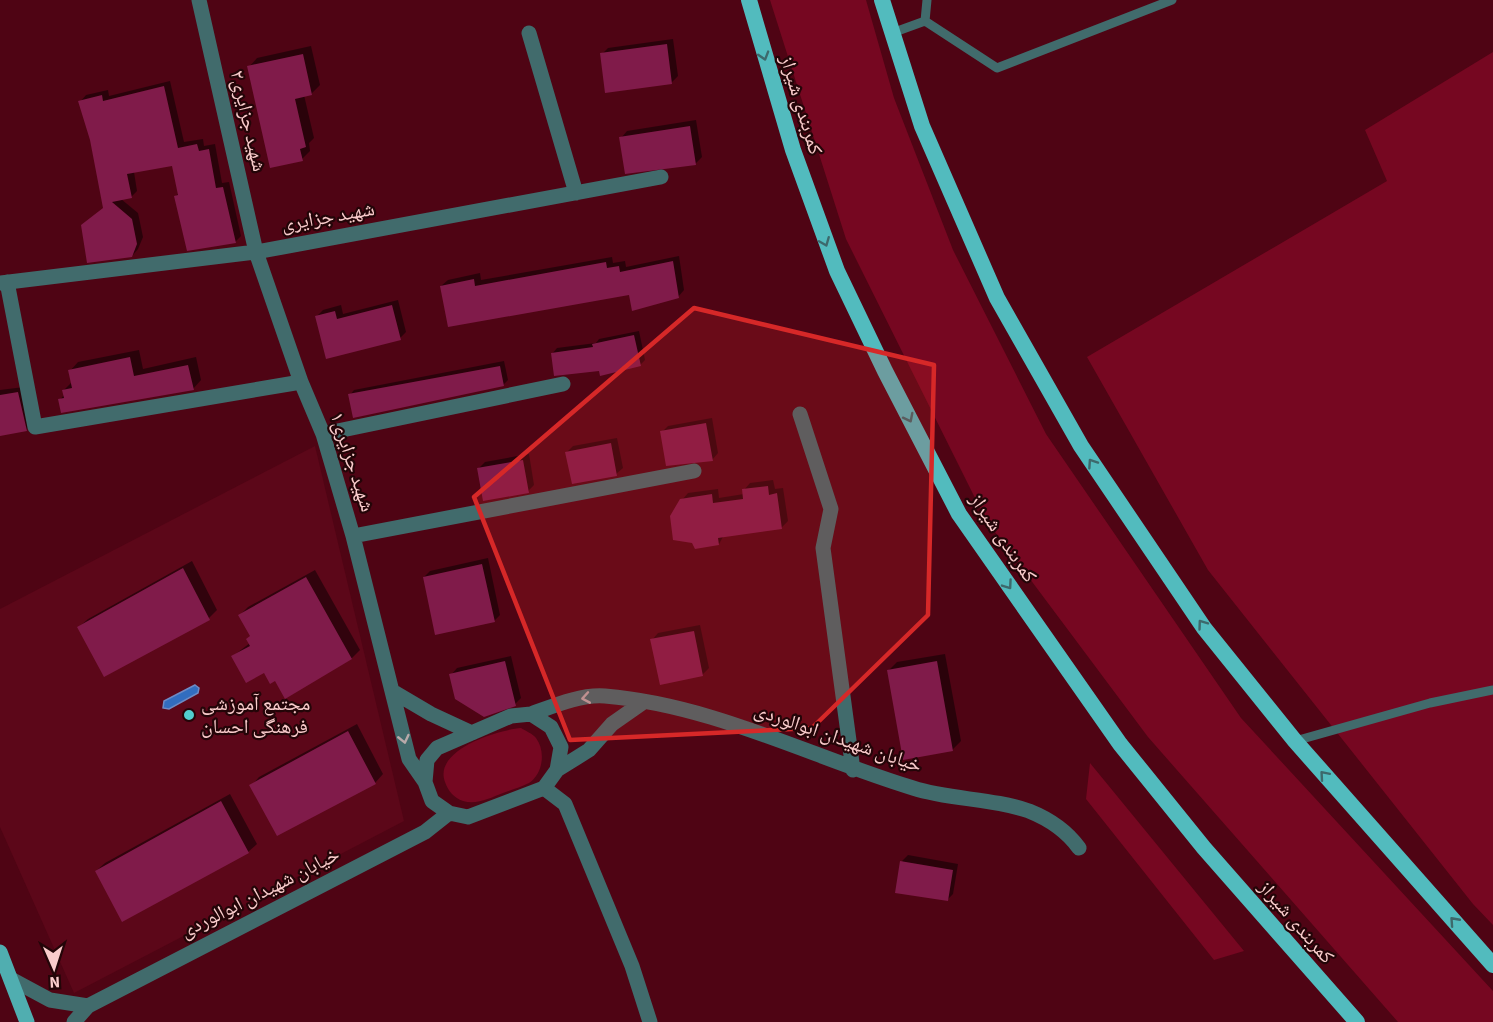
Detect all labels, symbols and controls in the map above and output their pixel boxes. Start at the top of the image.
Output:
one-way arrow [757,50,769,61]
street label: کمربندی شیراز [772,51,829,158]
street label: شهید جزایری۲ [223,68,273,174]
street label: شهید جزایری [279,195,377,239]
one-way arrow [818,235,830,246]
street label: شهید جزایری۱ [323,409,381,515]
one-way arrow [902,411,913,422]
one-way arrow [1088,459,1099,470]
street label: کمربندی شیراز [962,487,1043,588]
one-way arrow [1001,578,1012,589]
one-way arrow [1198,619,1209,630]
place label: مجتمع آموزشی فرهنگی احسان [201,690,310,741]
one-way arrow [581,692,590,704]
street label: خیابان شهیدان ابوالوردی [750,696,926,780]
marker: مجتمع آموزشی فرهنگی احسان [182,708,196,722]
one-way arrow [396,733,409,743]
one-way arrow [1321,771,1332,782]
street label: خیابان شهیدان ابوالوردی [175,841,345,945]
street label: کمربندی شیراز [1251,873,1340,970]
one-way arrow [1450,918,1461,928]
north arrow [24,938,84,998]
text: N [49,971,61,993]

